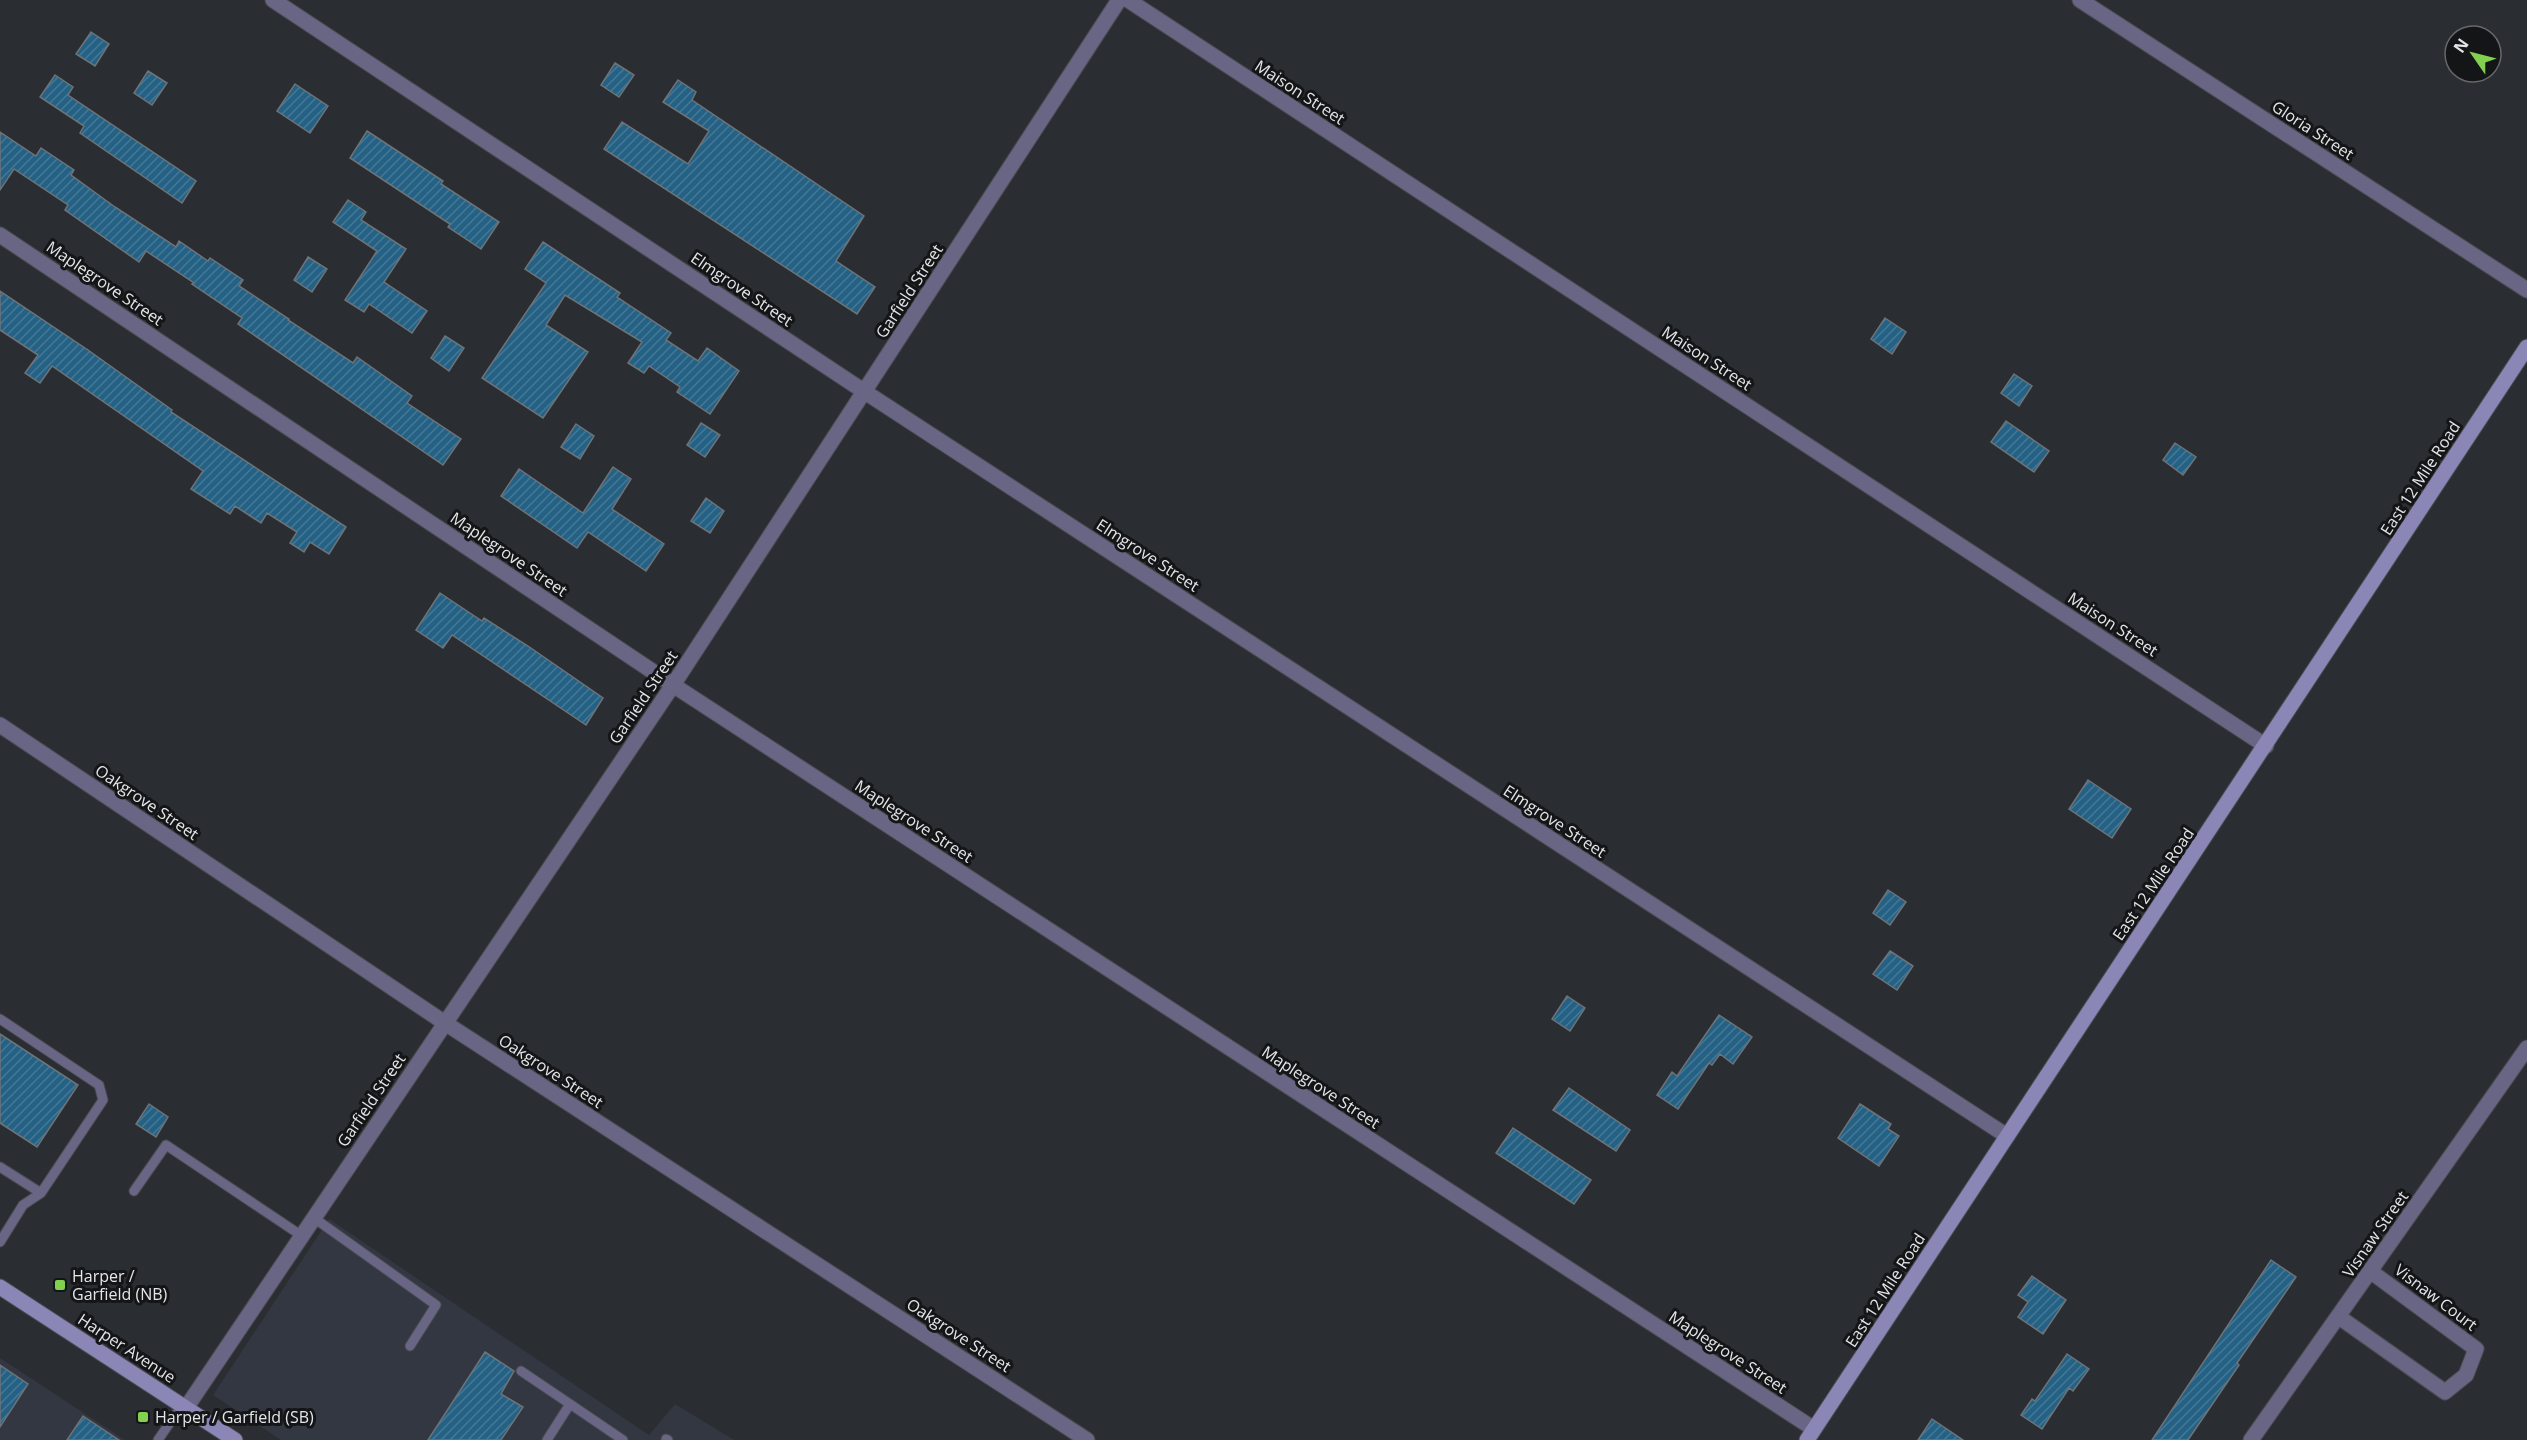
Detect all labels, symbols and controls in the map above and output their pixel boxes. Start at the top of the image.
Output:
north arrow [2443,24,2503,84]
text: N [2448,34,2473,57]
street label: Maison Street [1251,55,1350,129]
street label: Gloria Street [2268,95,2358,165]
street label: Maplegrove Street [42,236,168,331]
street label: Garfield Street [870,239,948,342]
street label: Elmgrove Street [687,247,797,331]
street label: Maison Street [1658,321,1757,395]
street label: East 12 Mile Road [2375,417,2465,539]
street label: Maplegrove Street [446,507,572,602]
street label: Elmgrove Street [1092,514,1204,597]
street label: Maison Street [2064,587,2163,661]
street label: Garfield Street [604,646,683,748]
street label: Oakgrove Street [91,759,203,845]
street label: Maplegrove Street [851,775,978,868]
street label: Elmgrove Street [1499,780,1611,863]
street label: East 12 Mile Road [2107,823,2199,945]
street label: Oakgrove Street [495,1029,608,1113]
street label: Maplegrove Street [1258,1041,1385,1134]
street label: Garfield Street [332,1049,411,1151]
street label: Visnaw Street [2337,1186,2413,1282]
street label: East 12 Mile Road [1840,1229,1930,1351]
street label: Visnaw Court [2390,1259,2482,1336]
place label: Harper / Garfield (NB) [72,1265,168,1305]
marker: Harper / Garfield (NB) [53,1278,67,1292]
street label: Oakgrove Street [903,1293,1016,1377]
street label: Maplegrove Street [1665,1306,1792,1399]
street label: Harper Avenue [74,1308,180,1388]
place label: Harper / Garfield (SB) [155,1406,314,1428]
marker: Harper / Garfield (SB) [136,1410,150,1424]

